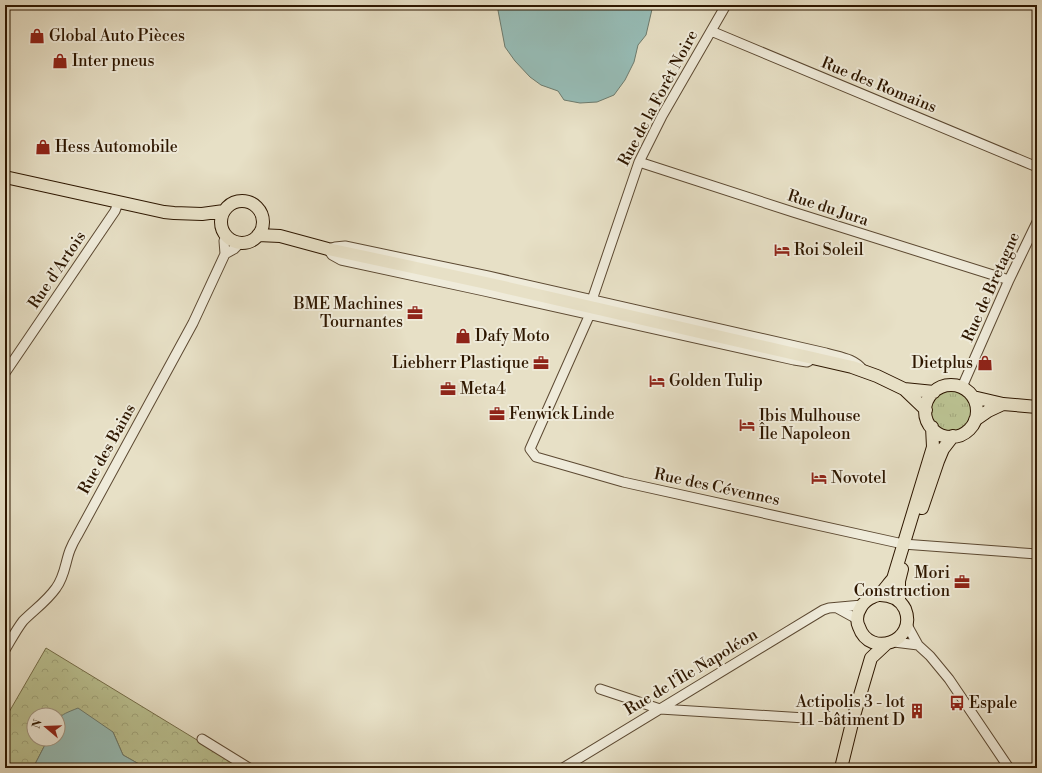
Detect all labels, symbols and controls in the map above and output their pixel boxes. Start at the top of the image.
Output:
place label: Global Auto Pièces [49,26,185,46]
shop icon: Global Auto Pièces [28,27,46,45]
street label: Rue de la Forêt Noire [614,27,702,169]
place label: Inter pneus [72,51,154,71]
shop icon: Inter pneus [51,52,69,70]
street label: Rue des Romains [818,53,940,117]
place label: Hess Automobile [55,137,178,157]
shop icon: Hess Automobile [34,138,52,156]
street label: Rue du Jura [785,186,872,231]
street label: Rue d'Artois [24,227,90,313]
street label: Rue de Bretagne [958,229,1024,345]
place label: Roi Soleil [794,240,864,260]
hotel icon: Roi Soleil [773,241,791,259]
place label: BME Machines Tournantes [293,294,403,332]
office icon: BME Machines Tournantes [406,304,424,322]
place label: Dafy Moto [475,326,550,346]
shop icon: Dafy Moto [454,327,472,345]
place label: Liebherr Plastique [392,353,529,373]
place label: Dietplus [911,353,973,373]
office icon: Liebherr Plastique [532,354,550,372]
shop icon: Dietplus [976,354,994,372]
place label: Golden Tulip [669,371,763,391]
hotel icon: Golden Tulip [648,372,666,390]
place label: Meta4 [460,379,506,399]
office icon: Meta4 [439,380,457,398]
street label: Rue des Bains [74,400,140,498]
place label: Fenwick Linde [509,404,615,424]
office icon: Fenwick Linde [488,405,506,423]
place label: Ibis Mulhouse Île Napoleon [759,406,861,444]
hotel icon: Ibis Mulhouse Île Napoleon [738,416,756,434]
street label: Rue des Cévennes [652,464,782,510]
place label: Novotel [831,468,886,488]
hotel icon: Novotel [810,469,828,487]
place label: Mori Construction [854,563,950,601]
office icon: Mori Construction [953,573,971,591]
street label: Rue de l'Île Napoléon [620,622,762,720]
place label: Actipolis 3 - lot 11 -bâtiment D [795,692,905,730]
place label: Espale [969,693,1017,713]
bus stop icon: Espale [948,694,966,712]
building icon: Actipolis 3 - lot 11 -bâtiment D [908,702,926,720]
north arrow [26,707,66,747]
text: N [29,717,46,730]

